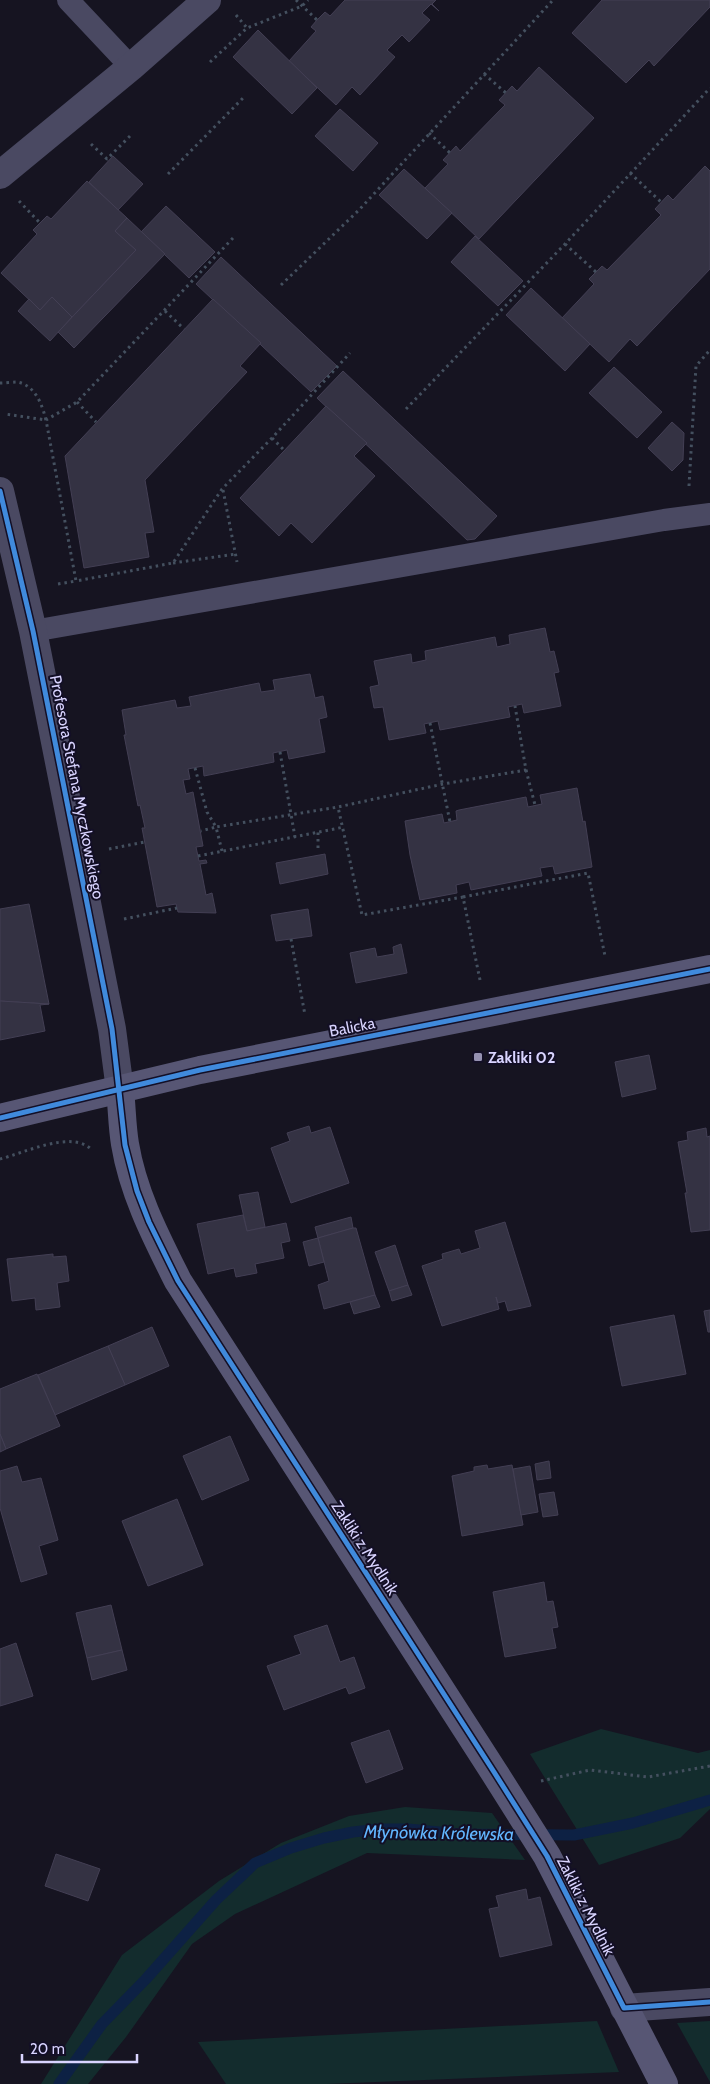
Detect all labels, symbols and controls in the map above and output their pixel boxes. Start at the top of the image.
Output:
street label: Profesora Stefana Myczkowskiego [46,673,108,901]
street label: Balicka [327,1013,377,1041]
place label: Zakliki 02 [488,1048,555,1067]
marker: Zakliki 02 [472,1051,484,1063]
street label: Zakliki z Mydlnik [327,1497,403,1599]
water label: Młynówka Królewska [363,1821,514,1845]
street label: Zakliki z Mydlnik [553,1853,620,1959]
scale bar [22,2032,138,2064]
text: 20 m [30,2040,65,2058]

